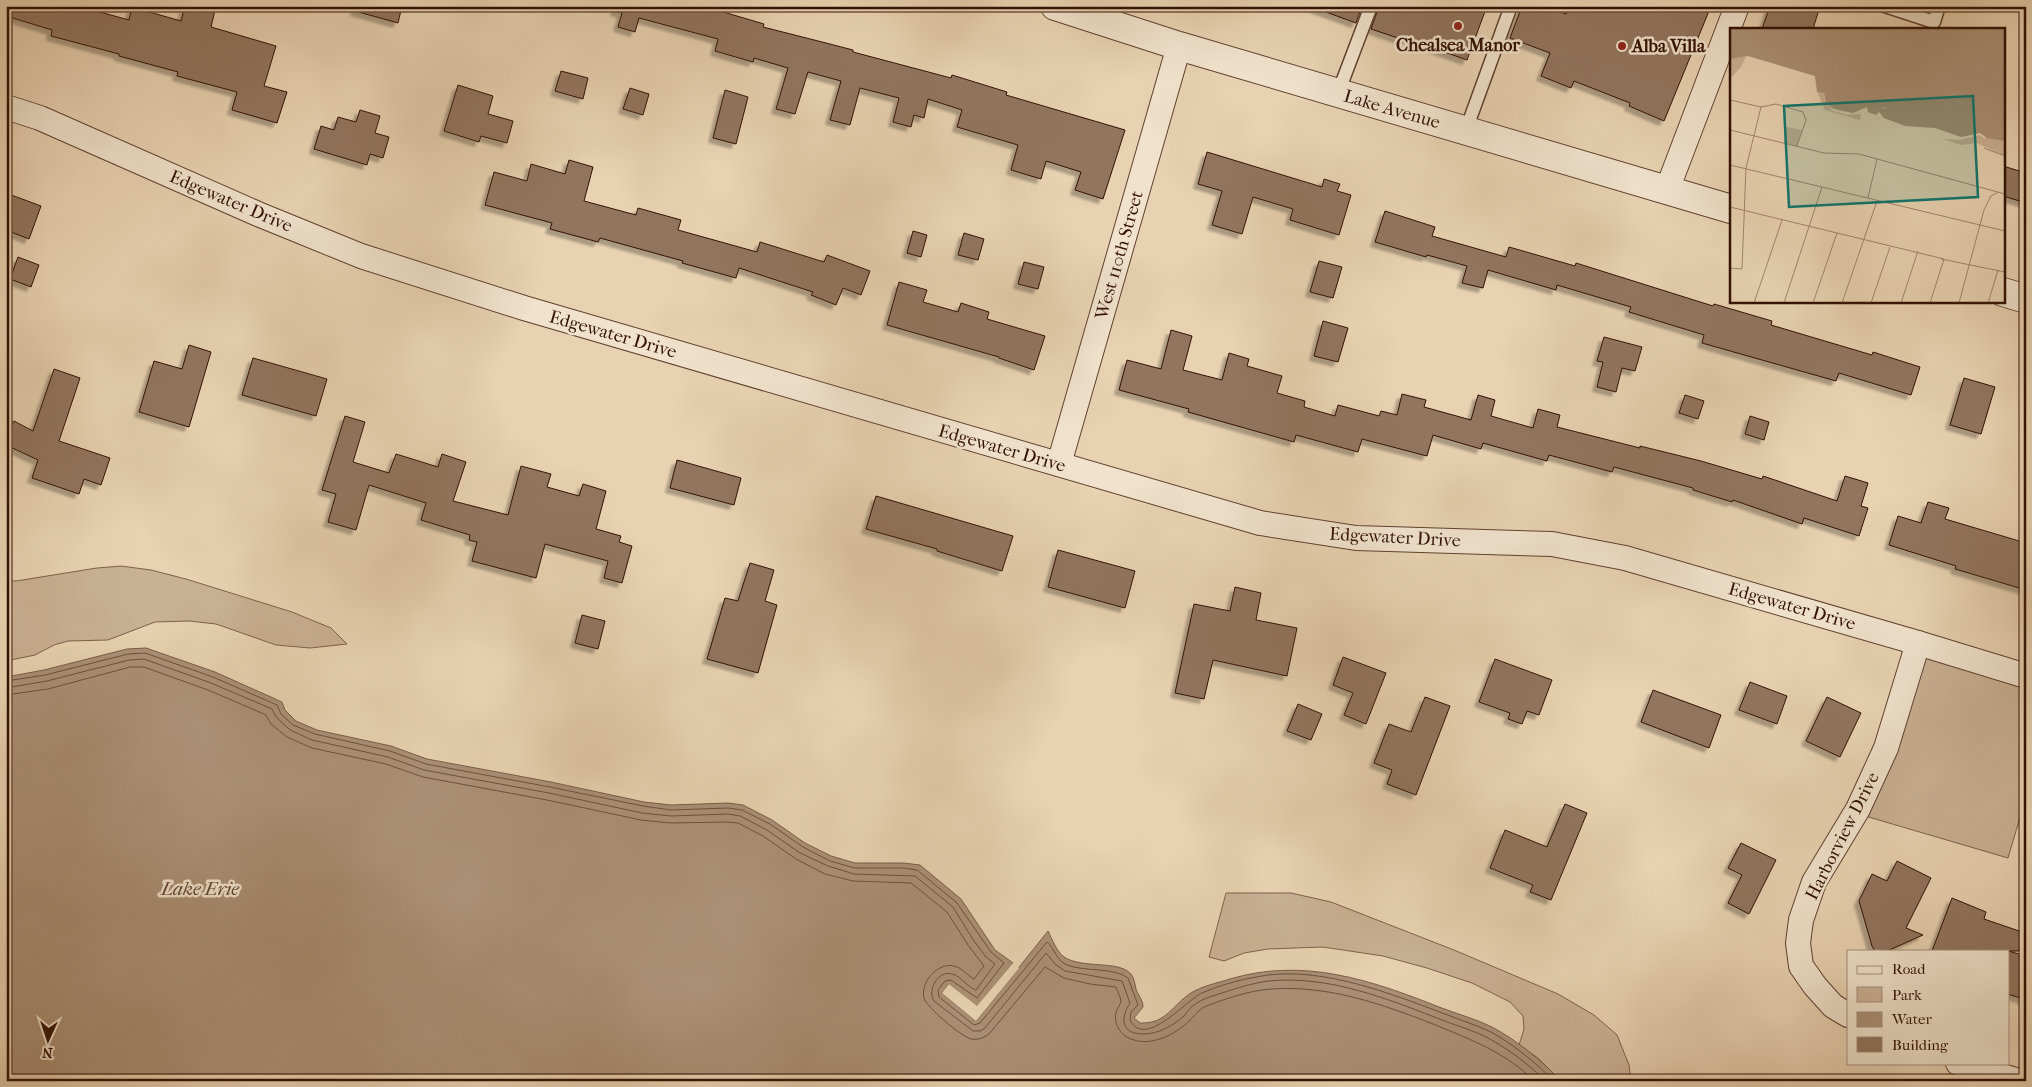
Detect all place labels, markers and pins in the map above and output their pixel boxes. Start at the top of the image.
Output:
marker: Chealsea Manor [1452,20,1464,32]
place label: Chealsea Manor [1396,35,1520,56]
place label: Alba Villa [1631,36,1706,57]
marker: Alba Villa [1616,40,1628,52]

